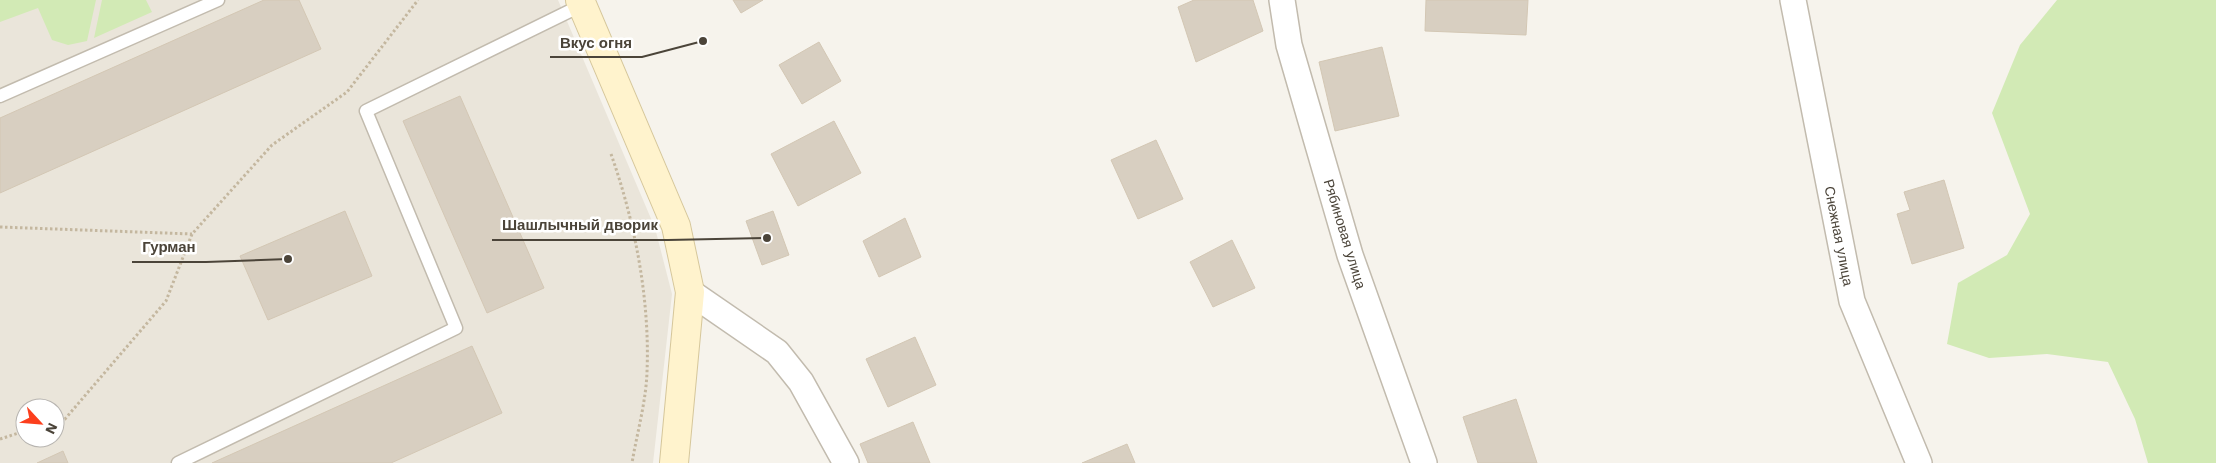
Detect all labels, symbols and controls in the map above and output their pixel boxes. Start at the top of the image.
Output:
callout: Вкус огня [550,27,642,57]
text: Вкус огня [560,34,632,52]
street label: Рябиновая улица [1321,177,1369,291]
street label: Снежная улица [1821,185,1857,287]
callout: Шашлычный дворик [492,210,668,240]
text: Шашлычный дворик [502,216,658,234]
callout: Гурман [132,232,206,262]
text: Гурман [142,238,196,256]
north arrow [15,398,65,448]
text: N [42,421,61,437]

